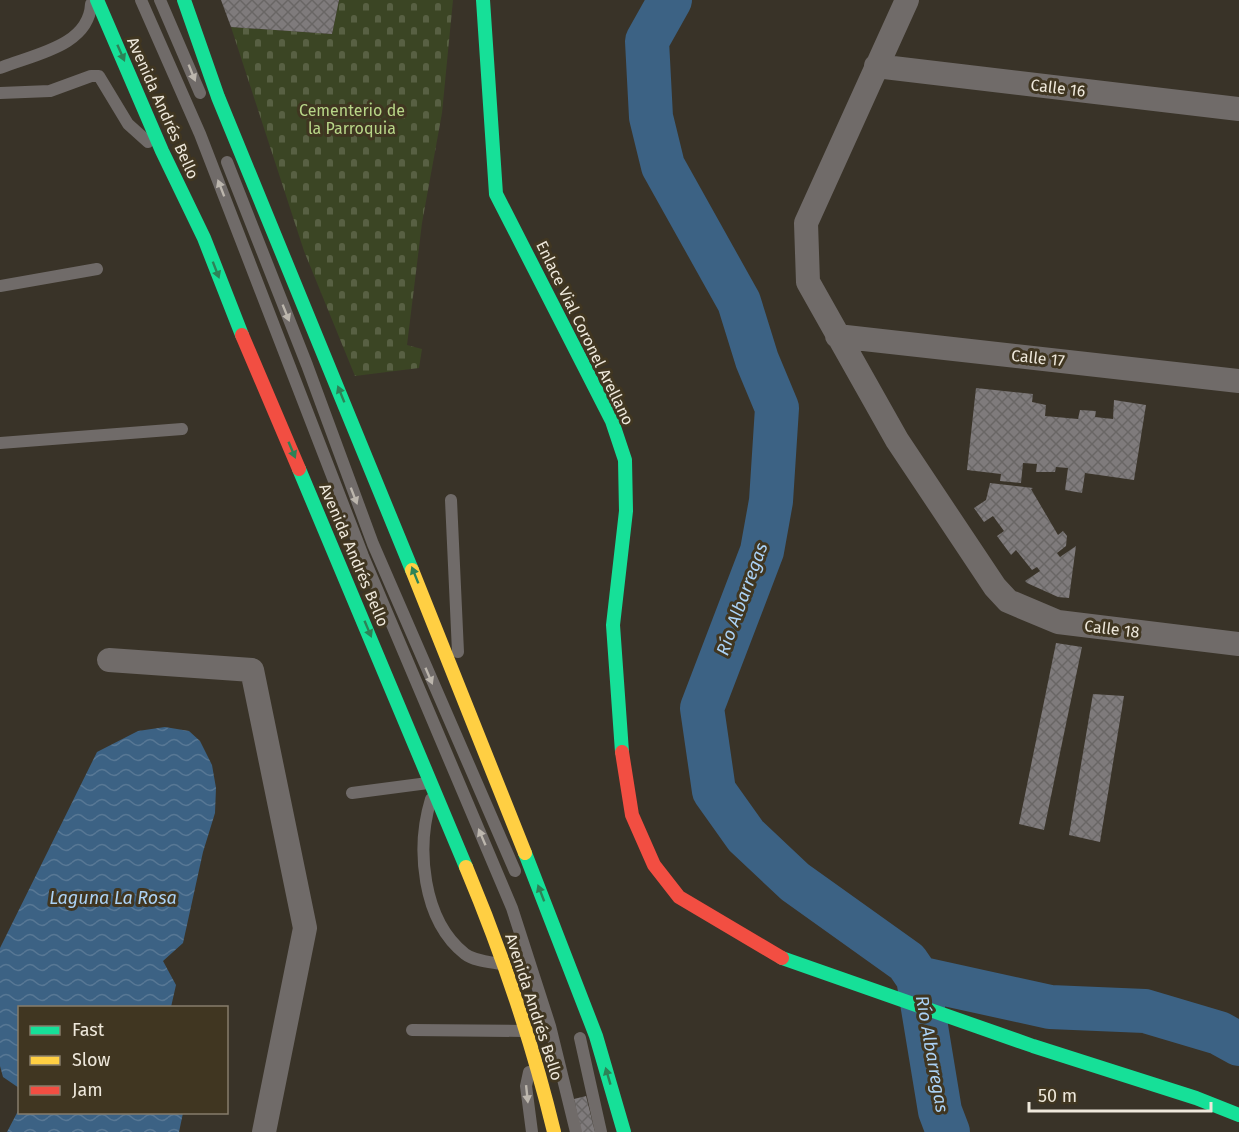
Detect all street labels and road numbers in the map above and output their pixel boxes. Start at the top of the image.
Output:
street label: Avenida Andrés Bello [123,34,203,182]
street label: Calle 16 [1030,75,1086,101]
street label: Enlace Vial Coronel Arellano [532,238,638,428]
street label: Calle 17 [1010,346,1066,370]
street label: Avenida Andrés Bello [315,481,393,629]
street label: Calle 18 [1083,616,1141,642]
street label: Avenida Andrés Bello [501,931,567,1083]

